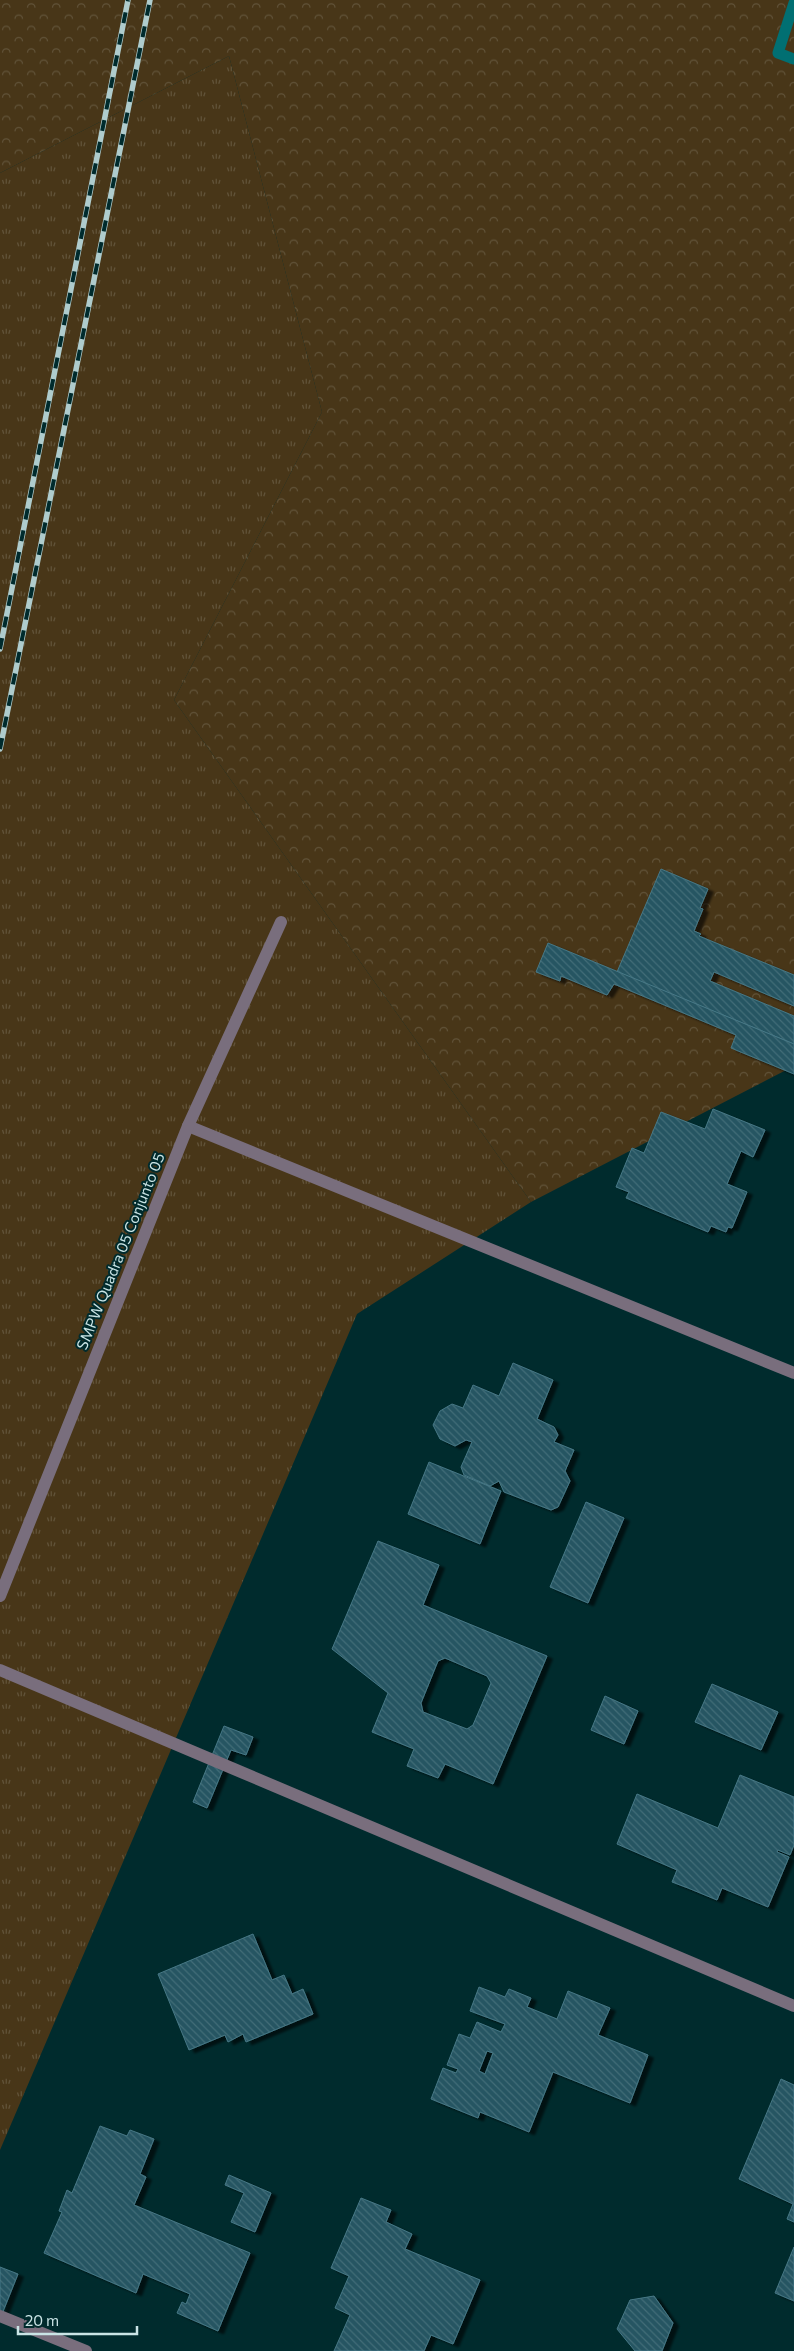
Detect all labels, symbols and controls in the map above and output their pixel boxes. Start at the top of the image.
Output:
street label: SMPW Quadra 05 Conjunto 05 [72,1150,168,1352]
scale bar [18,2304,136,2336]
text: 20 m [25,2311,59,2329]

